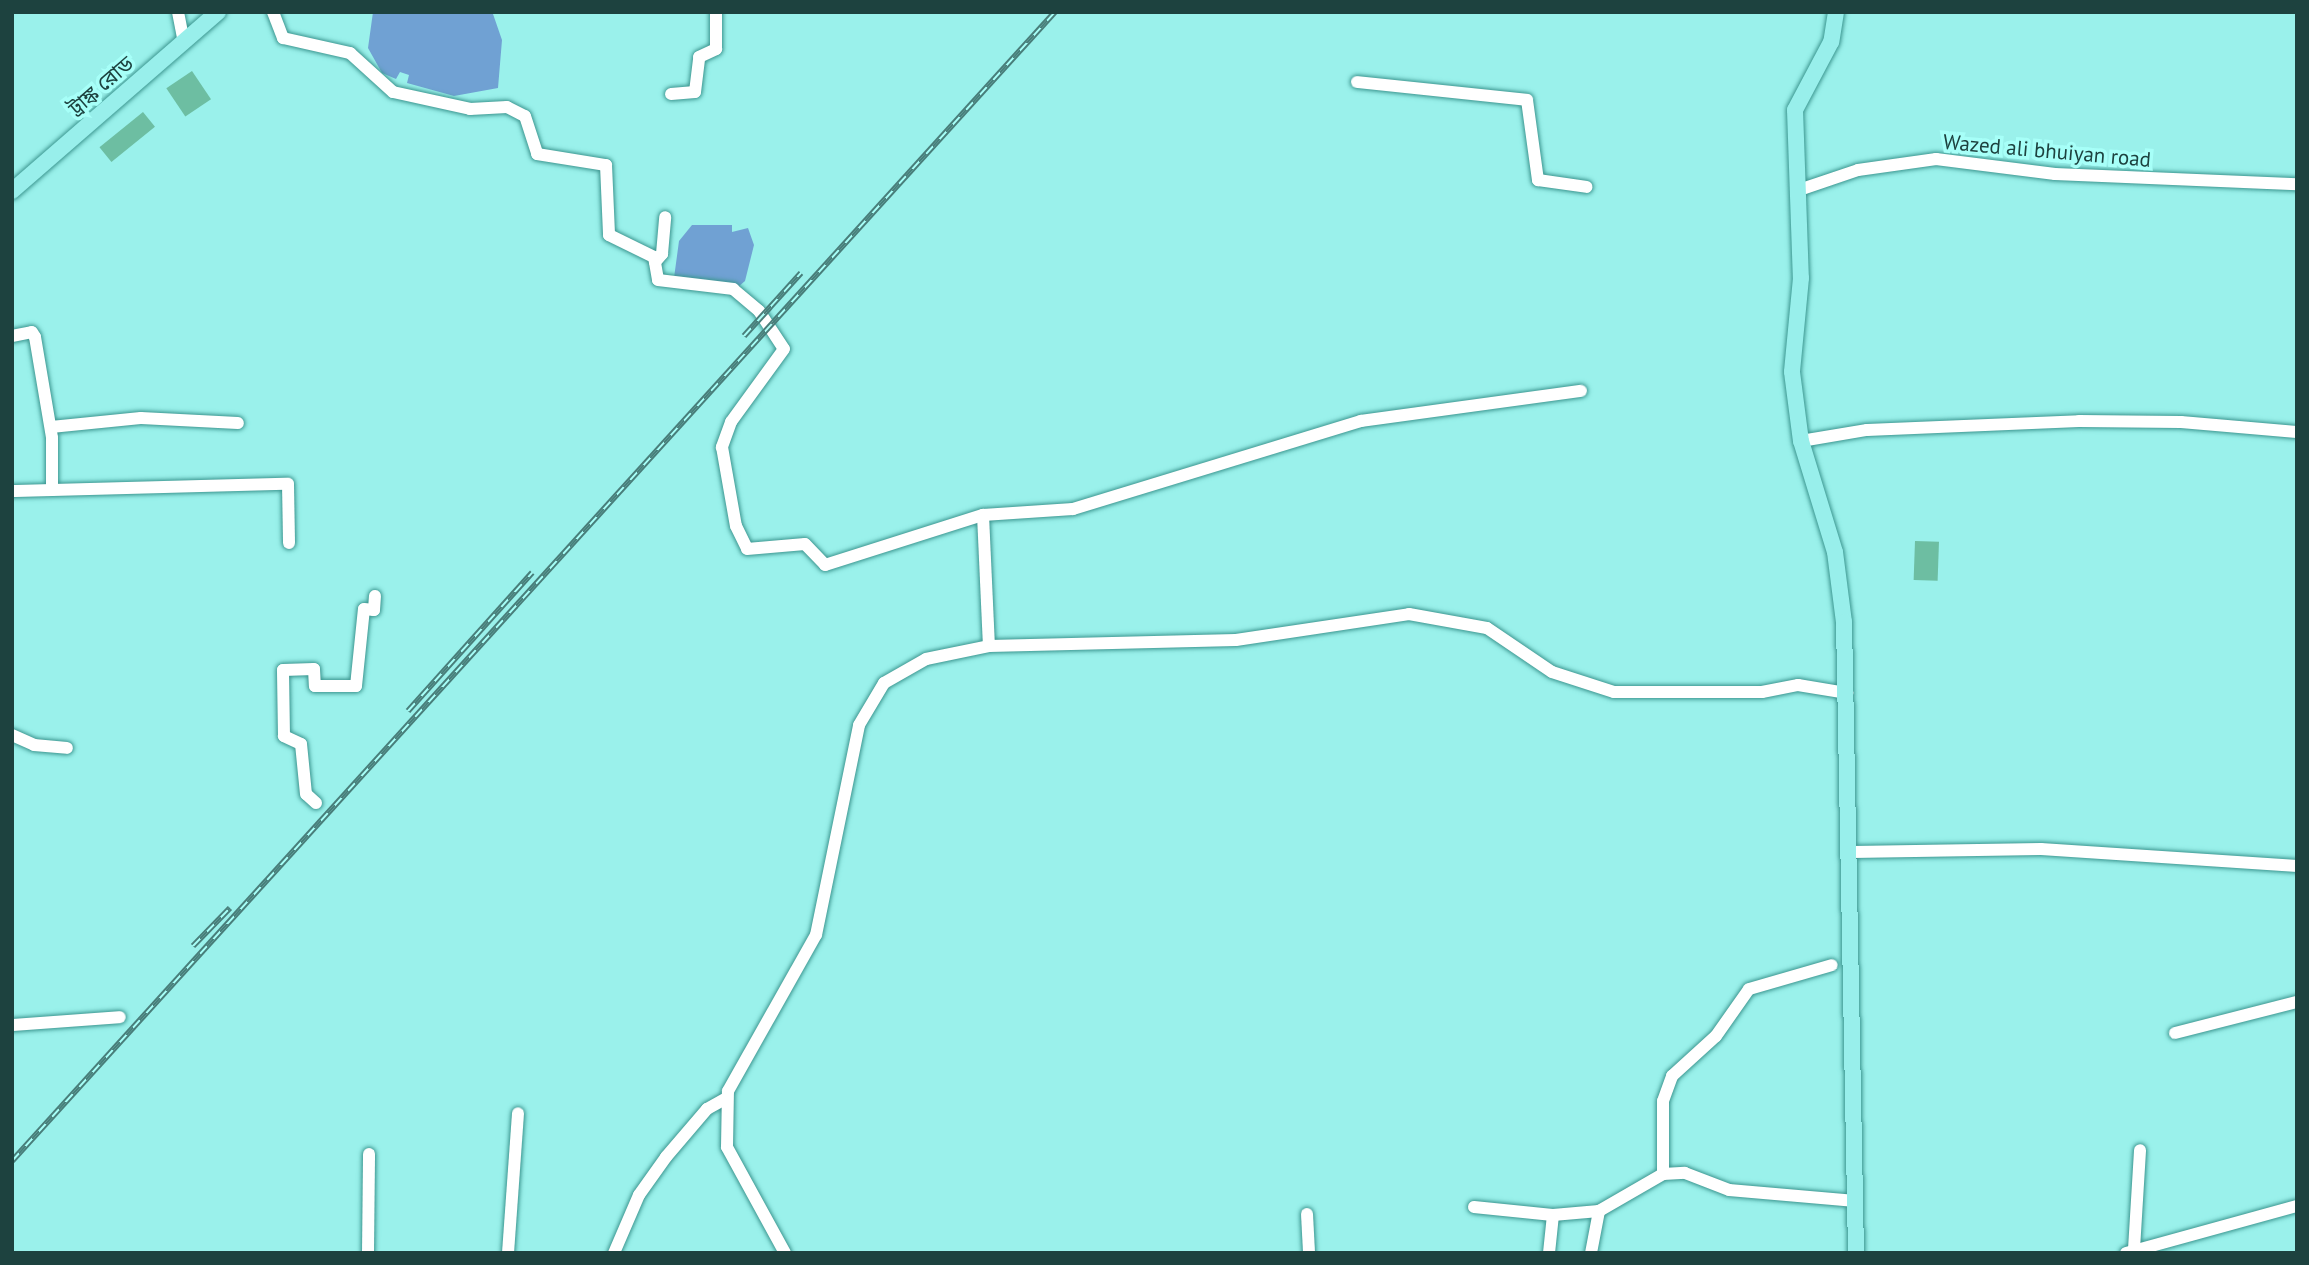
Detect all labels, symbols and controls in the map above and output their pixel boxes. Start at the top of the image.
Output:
street label: ট্রাঙ্ক রোড [63,51,139,121]
street label: Wazed ali bhuiyan road [1942,129,2152,173]

